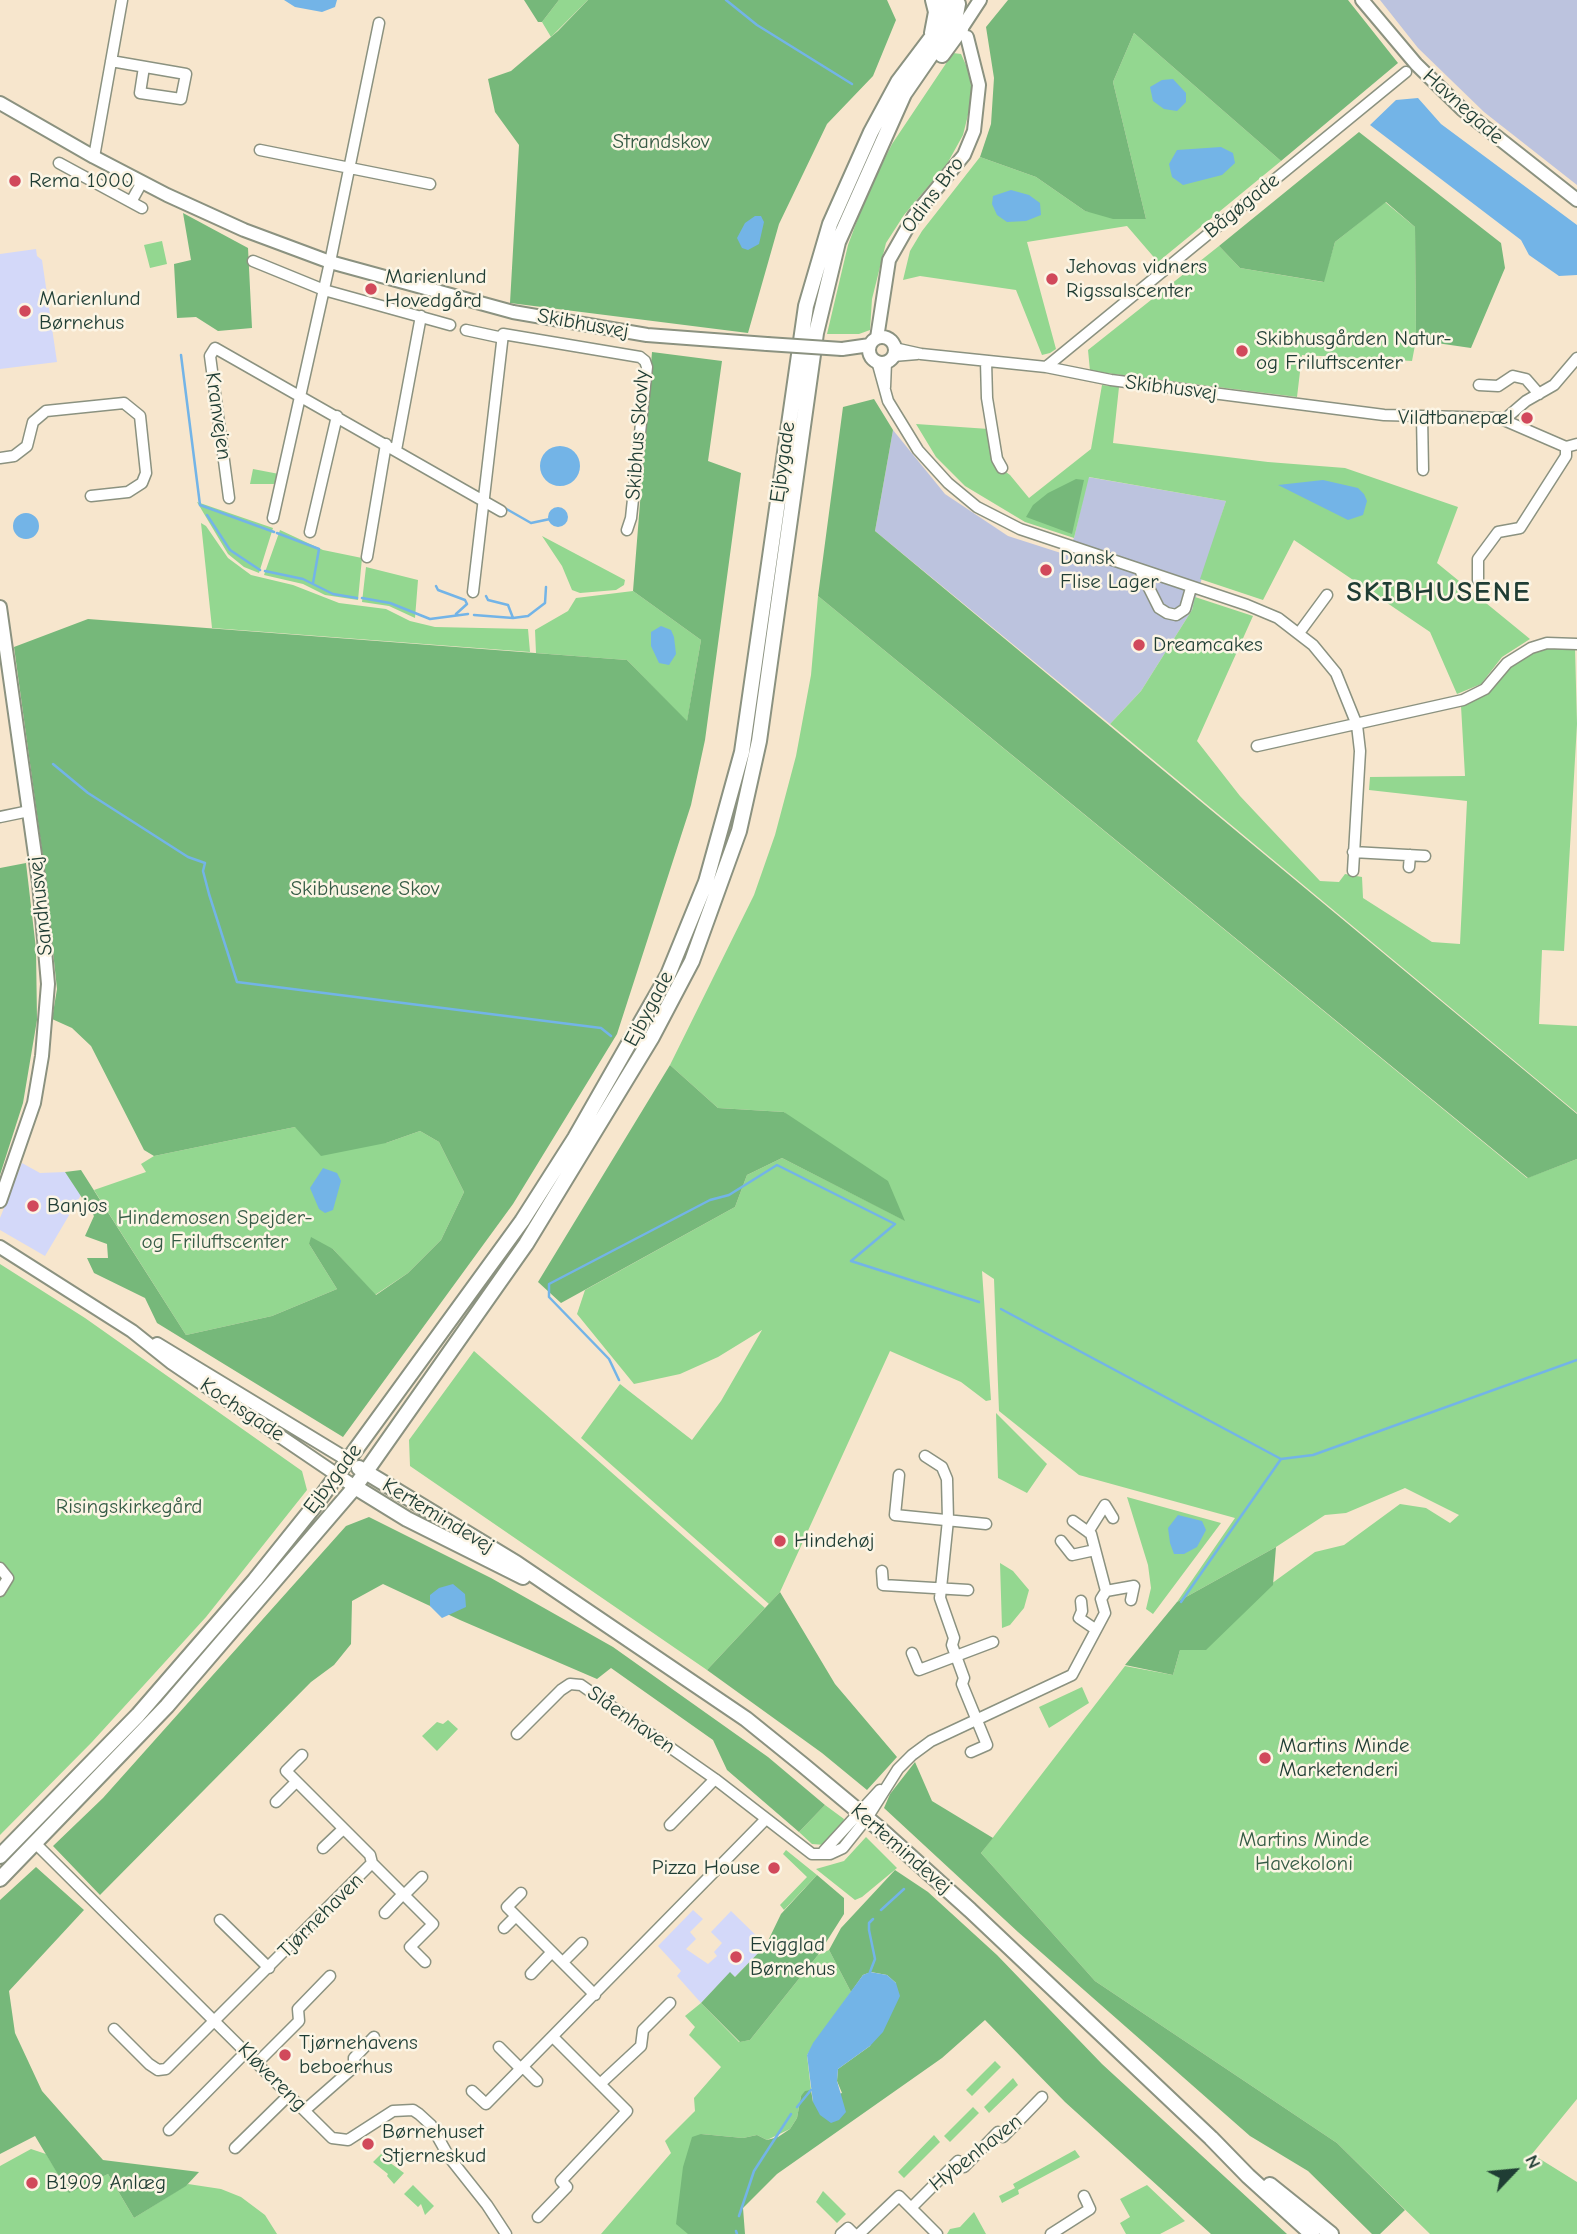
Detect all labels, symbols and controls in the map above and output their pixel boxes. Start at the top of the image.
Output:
street label: Havnegade [1417,64,1509,150]
park label: Strandskov [612,129,710,155]
street label: Odins Bro [896,152,970,238]
place label: Rema 1000 [29,168,134,194]
street label: Bågøgade [1199,168,1285,244]
marker: Rema 1000 [7,173,23,189]
place label: Jehovas vidners Rigssalscenter [1066,254,1207,304]
place label: Marienlund Hovedgård [385,264,487,314]
marker: Jehovas vidners Rigssalscenter [1044,271,1060,287]
marker: Marienlund Hovedgård [363,281,379,297]
place label: Marienlund Børnehus [39,286,141,336]
marker: Marienlund Børnehus [17,303,33,319]
street label: Skibhusvej [535,304,631,344]
place label: Skibhusgården Natur- og Friluftscenter [1256,326,1452,376]
marker: Skibhusgården Natur- og Friluftscenter [1234,343,1250,359]
street label: Skibhus Skovly [621,369,655,501]
street label: Skibhusvej [1124,370,1218,406]
street label: Kranvejen [199,371,237,461]
place label: Vildtbanepæl [1398,405,1513,431]
marker: Vildtbanepæl [1519,410,1535,426]
street label: Ejbygade [765,420,801,504]
place label: Dansk Flise Lager [1060,545,1159,595]
marker: Dansk Flise Lager [1038,562,1054,578]
district label: SKIBHUSENE [1348,576,1530,610]
place label: Dreamcakes [1153,632,1263,658]
marker: Dreamcakes [1131,637,1147,653]
street label: Sandhusvej [23,855,59,957]
park label: Skibhusene Skov [290,876,440,902]
street label: Ejbygade [619,967,679,1051]
place label: Banjos [47,1193,107,1219]
marker: Banjos [25,1198,41,1214]
park label: Hindemosen Spejder- og Friluftscenter [117,1205,313,1255]
street label: Kochsgade [195,1373,289,1447]
street label: Ejbygade [298,1439,368,1519]
street label: Kertemindevej [378,1473,498,1559]
park label: Risingskirkegård [56,1494,202,1520]
place label: Hindehøj [794,1528,874,1554]
marker: Hindehøj [772,1533,788,1549]
street label: Slåenhaven [582,1680,680,1760]
place label: Martins Minde Marketenderi [1279,1733,1410,1783]
marker: Martins Minde Marketenderi [1257,1750,1273,1766]
street label: Kertemindevej [845,1798,957,1900]
park label: Martins Minde Havekoloni [1239,1827,1369,1877]
place label: Pizza House [652,1855,760,1881]
marker: Pizza House [766,1860,782,1876]
street label: Tjørnehaven [273,1868,369,1964]
place label: Evigglad Børnehus [750,1932,835,1982]
marker: Evigglad Børnehus [728,1949,744,1965]
place label: Tjørnehavens beboerhus [299,2030,418,2080]
street label: Kløvereng [232,2037,312,2117]
marker: Tjørnehavens beboerhus [277,2047,293,2063]
street label: Hybenhaven [925,2109,1027,2197]
place label: Børnehuset Stjerneskud [382,2119,486,2169]
marker: Børnehuset Stjerneskud [360,2136,376,2152]
north arrow [1479,2136,1549,2206]
text: N [1520,2151,1545,2172]
place label: B1909 Anlæg [46,2170,166,2196]
marker: B1909 Anlæg [24,2175,40,2191]

